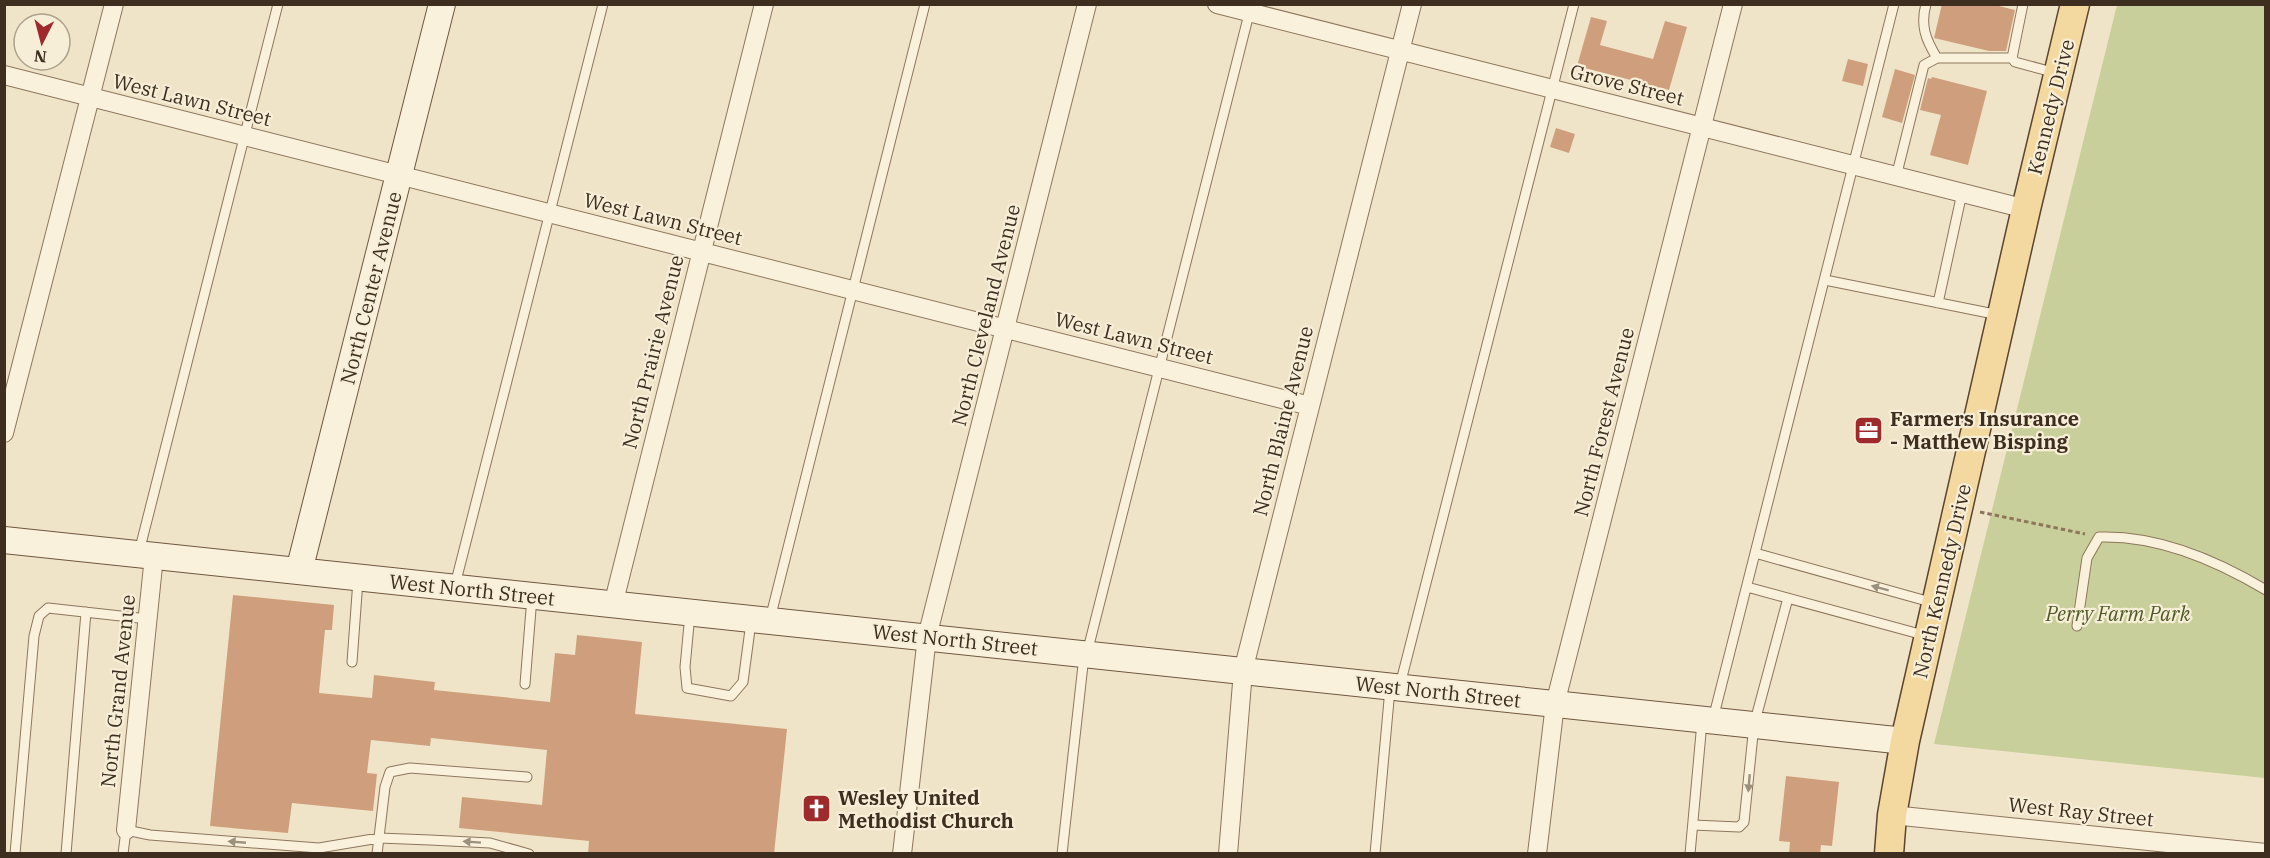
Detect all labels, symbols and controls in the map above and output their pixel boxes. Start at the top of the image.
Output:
north arrow [12,12,72,72]
street label: Kennedy Drive [2021,36,2080,177]
text: N [33,46,48,68]
street label: Grove Street [1567,57,1687,112]
street label: West Lawn Street [110,67,274,132]
street label: West Lawn Street [581,186,745,251]
street label: North Center Avenue [333,189,408,387]
street label: North Cleveland Avenue [945,201,1026,429]
street label: North Prairie Avenue [615,252,690,452]
street label: West Lawn Street [1052,305,1216,370]
street label: North Blaine Avenue [1246,323,1319,519]
street label: North Forest Avenue [1567,324,1640,519]
place label: Farmers Insurance - Matthew Bisping [1890,405,2079,455]
office icon: Farmers Insurance - Matthew Bisping [1853,415,1885,447]
street label: North Kennedy Drive [1906,481,1977,681]
street label: West North Street [388,567,556,612]
one-way arrow [1871,583,1889,592]
street label: North Grand Avenue [94,593,141,789]
park label: Perry Farm Park [2045,600,2191,627]
street label: West North Street [871,617,1039,662]
street label: West North Street [1354,669,1522,714]
one-way arrow [1744,774,1754,793]
place label: Wesley United Methodist Church [838,784,1014,834]
street label: West Ray Street [2007,790,2155,833]
church icon: Wesley United Methodist Church [801,793,833,825]
one-way arrow [228,837,247,846]
one-way arrow [462,838,481,847]

